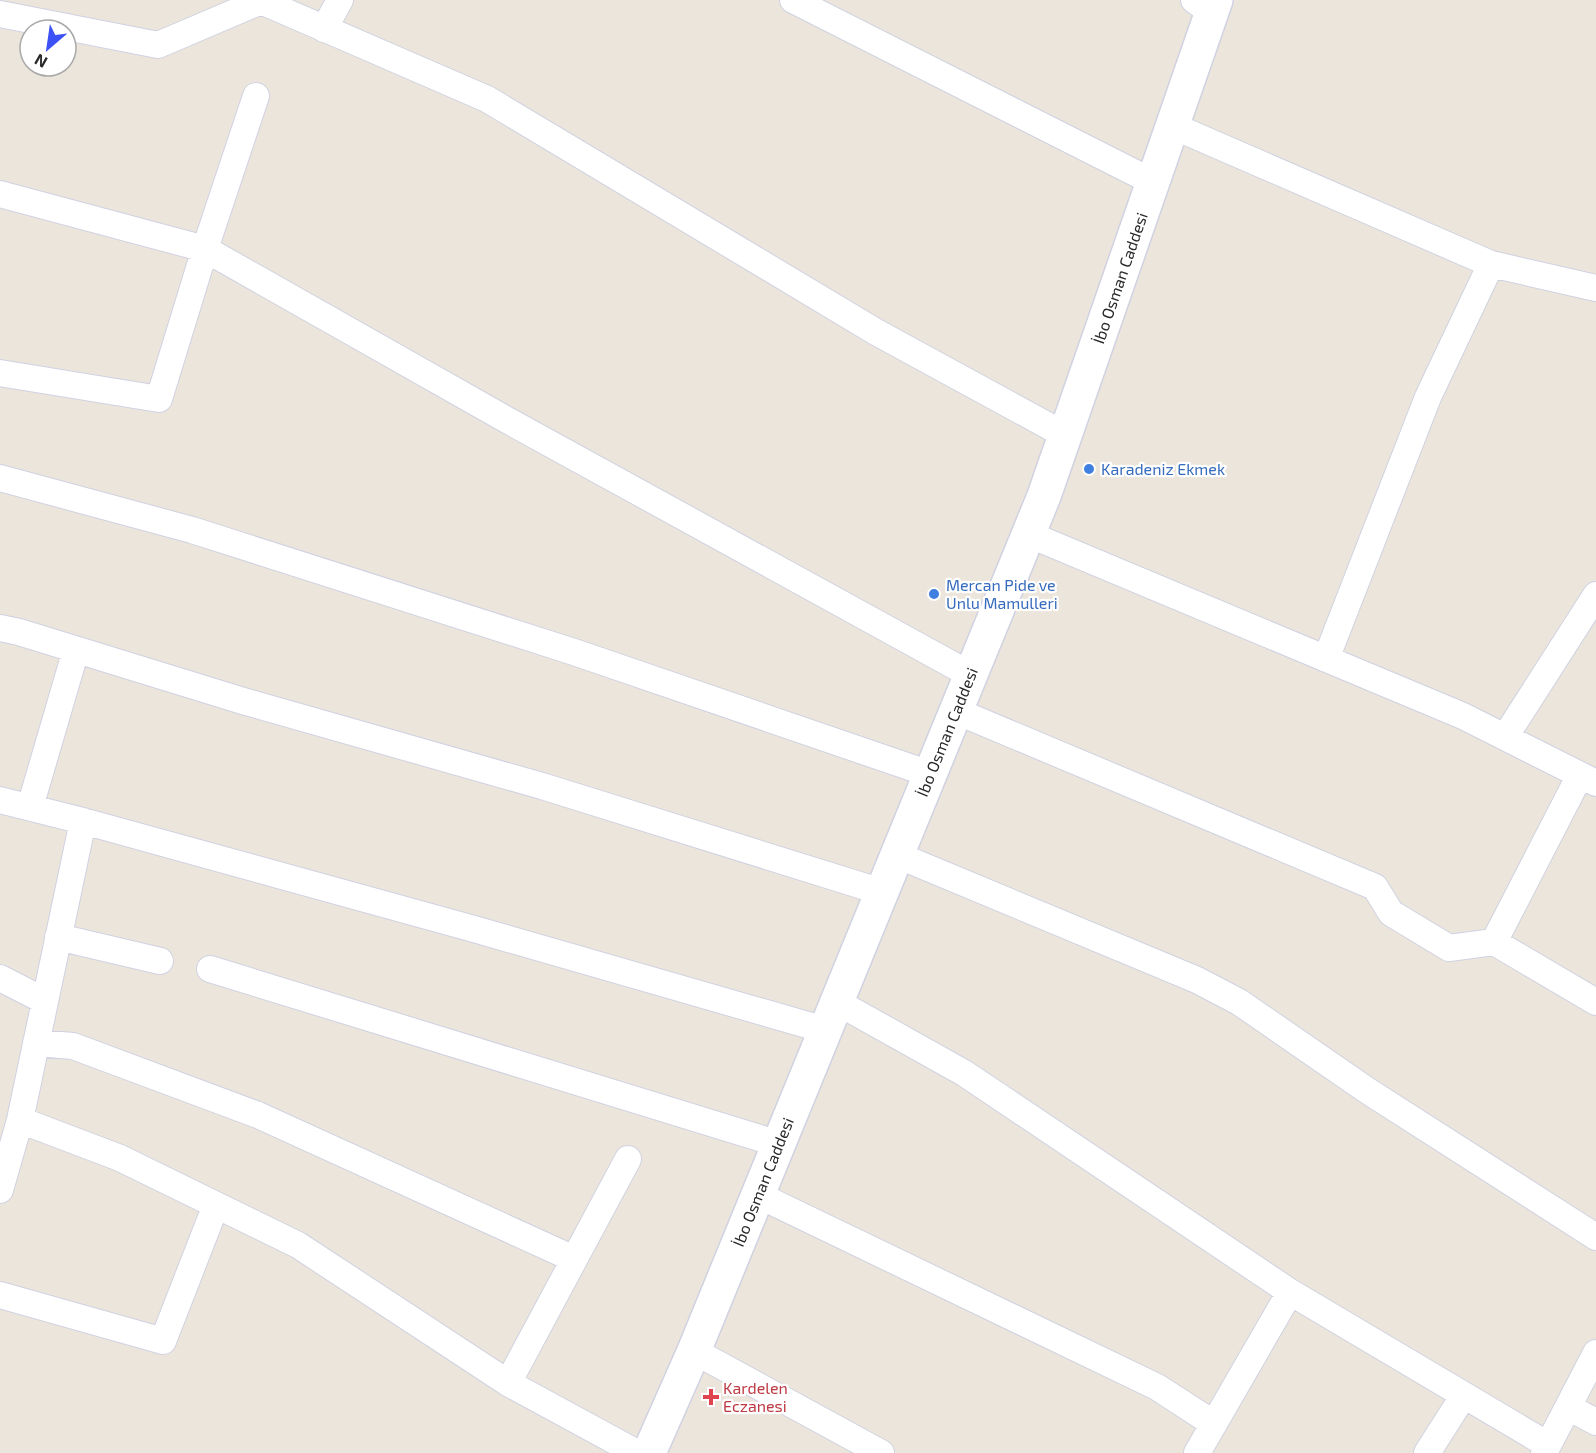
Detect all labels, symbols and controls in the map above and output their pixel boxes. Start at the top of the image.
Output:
north arrow [18,18,78,78]
text: N [31,50,50,73]
street label: İbo Osman Caddesi [1088,210,1151,346]
place label: Karadeniz Ekmek [1101,459,1225,478]
marker: Karadeniz Ekmek [1082,462,1096,476]
place label: Mercan Pide ve Unlu Mamulleri [946,575,1058,612]
marker: Mercan Pide ve Unlu Mamulleri [927,587,941,601]
street label: İbo Osman Caddesi [912,665,981,799]
street label: İbo Osman Caddesi [728,1115,797,1249]
place label: Kardelen Eczanesi [723,1378,788,1415]
marker: Kardelen Eczanesi [704,1390,718,1404]

